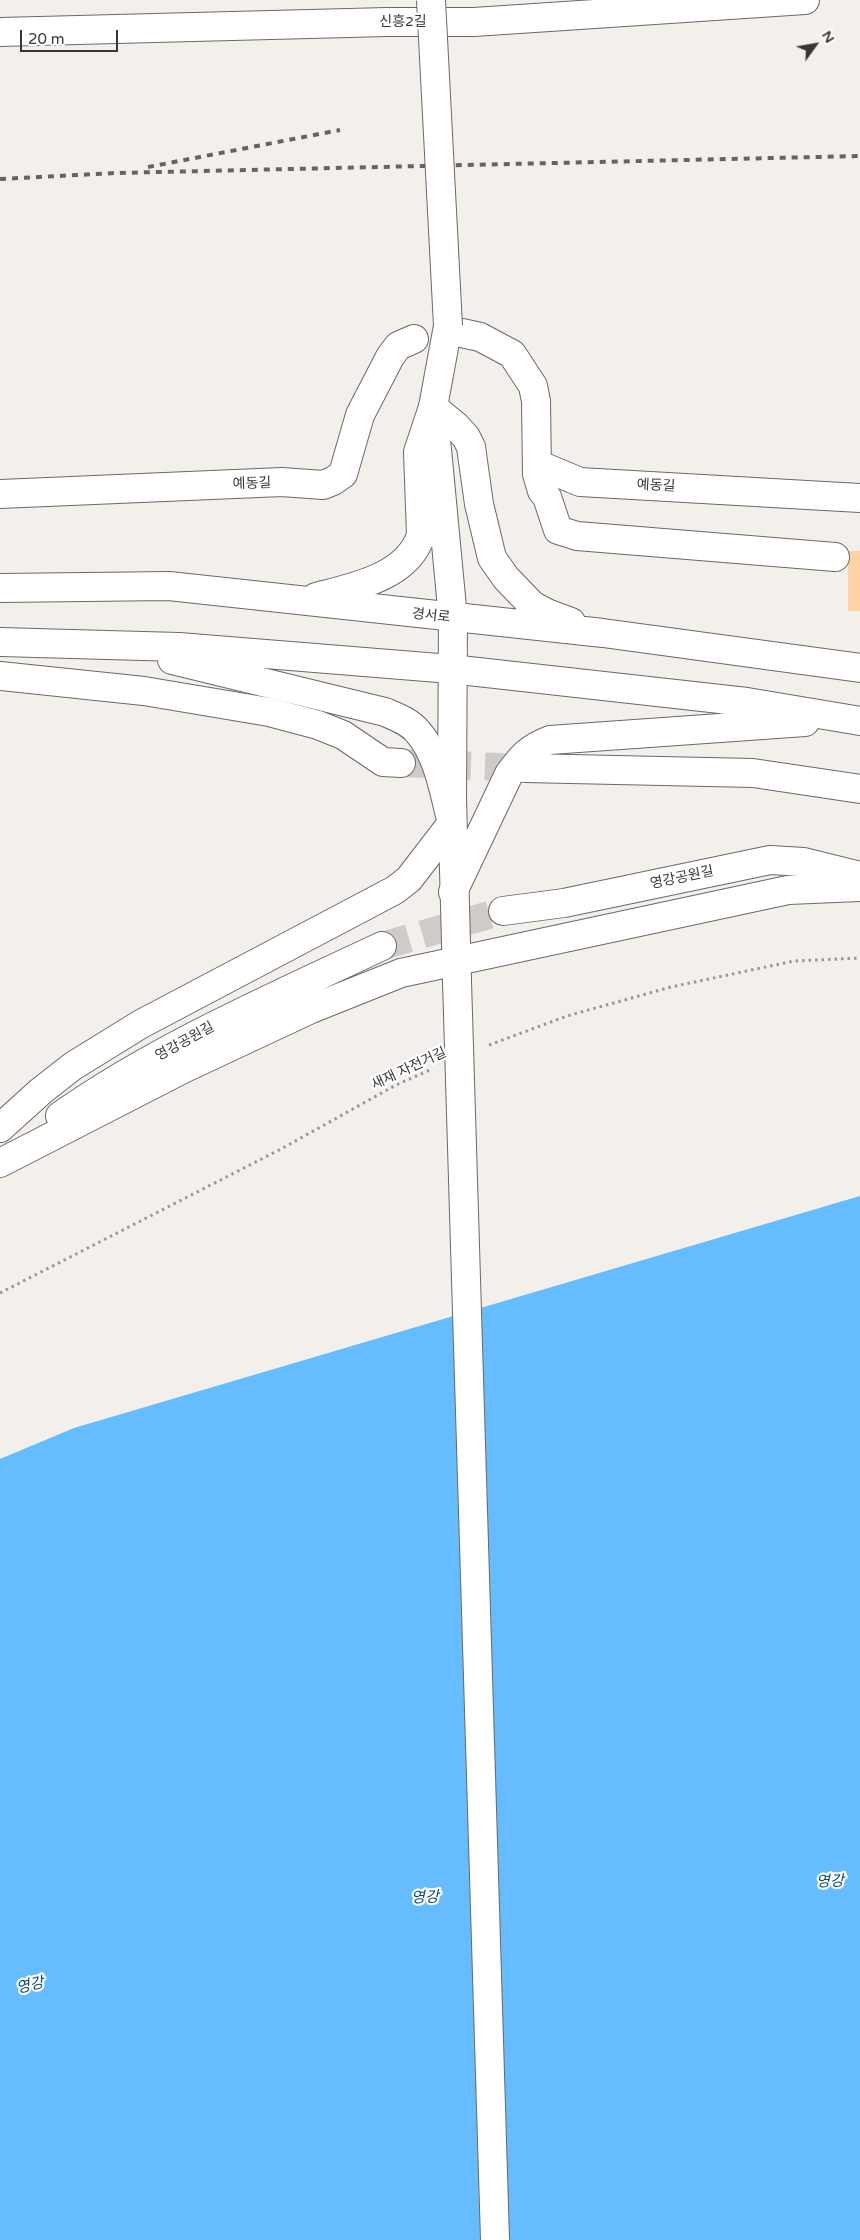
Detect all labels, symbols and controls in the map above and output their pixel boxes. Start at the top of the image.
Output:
street label: 신흥2길 [379,14,427,30]
scale bar [22,20,120,52]
north arrow [790,20,840,70]
text: N [818,28,838,46]
text: 20 m [28,30,65,48]
street label: 예동길 [232,475,272,493]
street label: 예동길 [636,477,676,495]
street label: 경서로 [411,606,451,626]
street label: 영강공원길 [649,863,715,893]
street label: 영강공원길 [153,1019,217,1065]
street label: 새재 자전거길 [369,1044,449,1094]
water label: 영강 [816,1873,844,1891]
water label: 영강 [411,1889,439,1907]
water label: 영강 [15,1974,45,1998]

